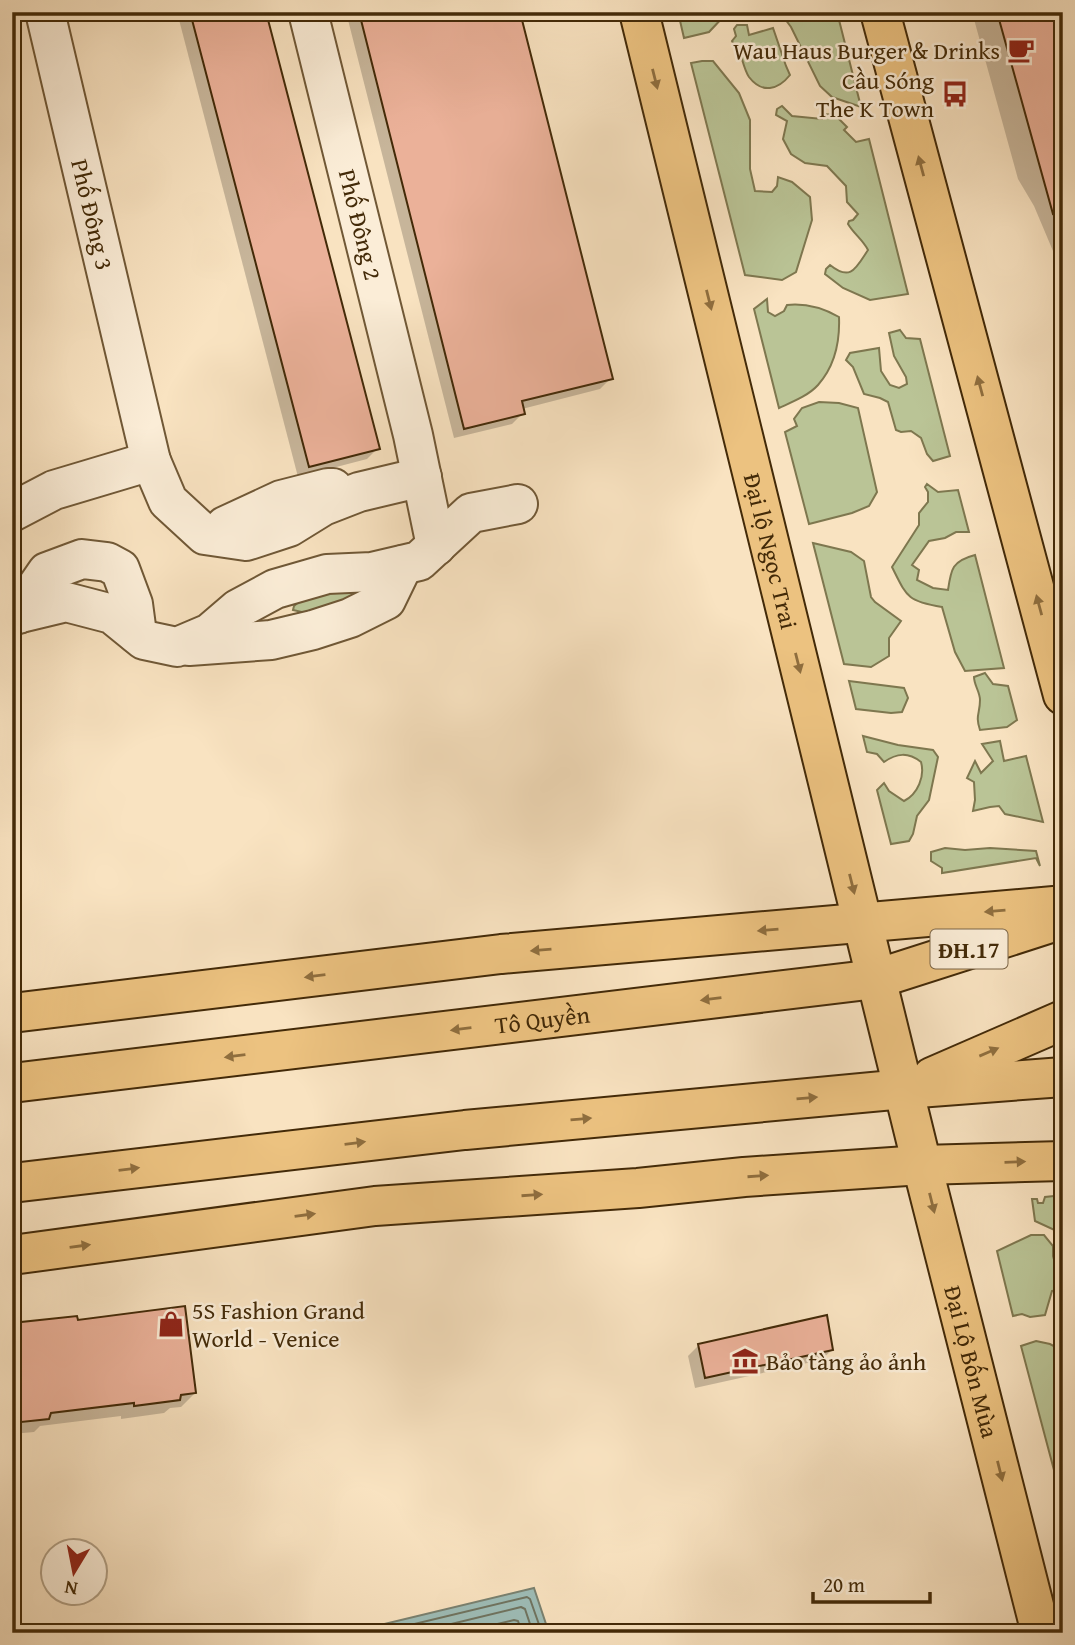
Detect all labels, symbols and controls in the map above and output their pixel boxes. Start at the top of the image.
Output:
place label: Wau Haus Burger & Drinks [733,33,1000,68]
cafe icon: Wau Haus Burger & Drinks [1006,35,1036,65]
place label: Cầu Sóng The K Town [816,63,935,126]
one-way arrow [650,68,661,90]
bus stop icon: Cầu Sóng The K Town [940,79,970,109]
street label: Phố Đông 3 [63,155,123,273]
one-way arrow [915,155,926,177]
street label: Phố Đông 2 [330,165,391,284]
one-way arrow [704,289,715,311]
one-way arrow [974,375,985,397]
street label: Đại lộ Ngọc Trai [735,469,807,633]
one-way arrow [1033,594,1044,616]
one-way arrow [793,652,804,674]
one-way arrow [847,873,858,895]
one-way arrow [984,906,1006,917]
one-way arrow [757,925,779,936]
road number: ĐH.17 [930,930,1007,968]
one-way arrow [530,945,552,956]
one-way arrow [304,971,326,982]
one-way arrow [700,994,722,1005]
street label: Tô Quyền [493,996,592,1042]
one-way arrow [450,1024,472,1035]
one-way arrow [979,1046,999,1058]
one-way arrow [224,1051,246,1062]
one-way arrow [797,1092,819,1103]
one-way arrow [570,1113,592,1124]
one-way arrow [344,1137,366,1148]
one-way arrow [1004,1157,1026,1168]
one-way arrow [118,1164,140,1175]
one-way arrow [748,1170,770,1181]
one-way arrow [521,1189,543,1200]
one-way arrow [927,1192,938,1214]
one-way arrow [294,1210,316,1221]
one-way arrow [69,1240,91,1251]
street label: Đại Lộ Bốn Mùa [936,1282,1008,1442]
place label: 5S Fashion Grand World - Venice [192,1293,365,1356]
shop icon: 5S Fashion Grand World - Venice [156,1309,186,1339]
place label: Bảo tàng ảo ảnh [766,1344,927,1379]
museum icon: Bảo tàng ảo ảnh [730,1346,760,1376]
one-way arrow [995,1460,1006,1482]
north arrow [38,1536,108,1606]
scale bar [813,1561,930,1605]
text: 20 m [823,1569,865,1600]
text: N [62,1574,80,1604]

